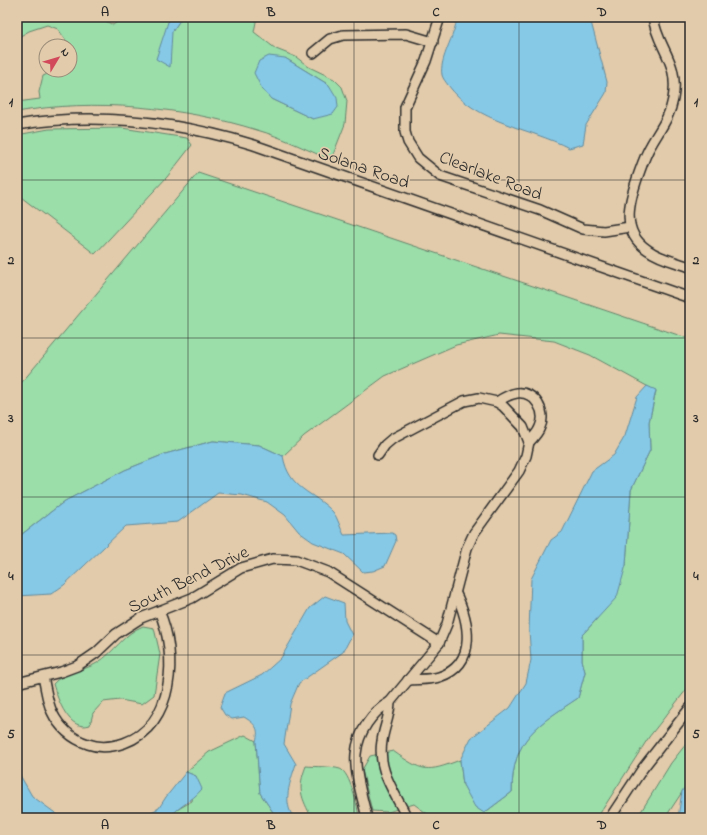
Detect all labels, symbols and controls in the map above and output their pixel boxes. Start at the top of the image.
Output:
text: A [101,3,109,22]
text: B [266,3,276,22]
text: C [432,3,440,22]
text: D [596,3,607,22]
north arrow [38,38,78,78]
text: N [56,45,74,60]
text: 1 [9,93,14,112]
text: 1 [694,93,699,112]
street label: Solana Road [314,141,413,197]
street label: Clearlake Road [435,145,546,208]
text: 2 [7,251,15,270]
text: 2 [692,251,700,270]
text: 3 [7,409,14,428]
text: 3 [692,409,699,428]
street label: South Bend Drive [124,540,255,621]
text: 4 [7,567,14,586]
text: 4 [692,567,699,586]
text: 5 [7,725,15,744]
text: 5 [692,725,700,744]
text: A [101,816,109,835]
text: B [266,816,276,835]
text: C [432,816,440,835]
text: D [596,816,607,835]

